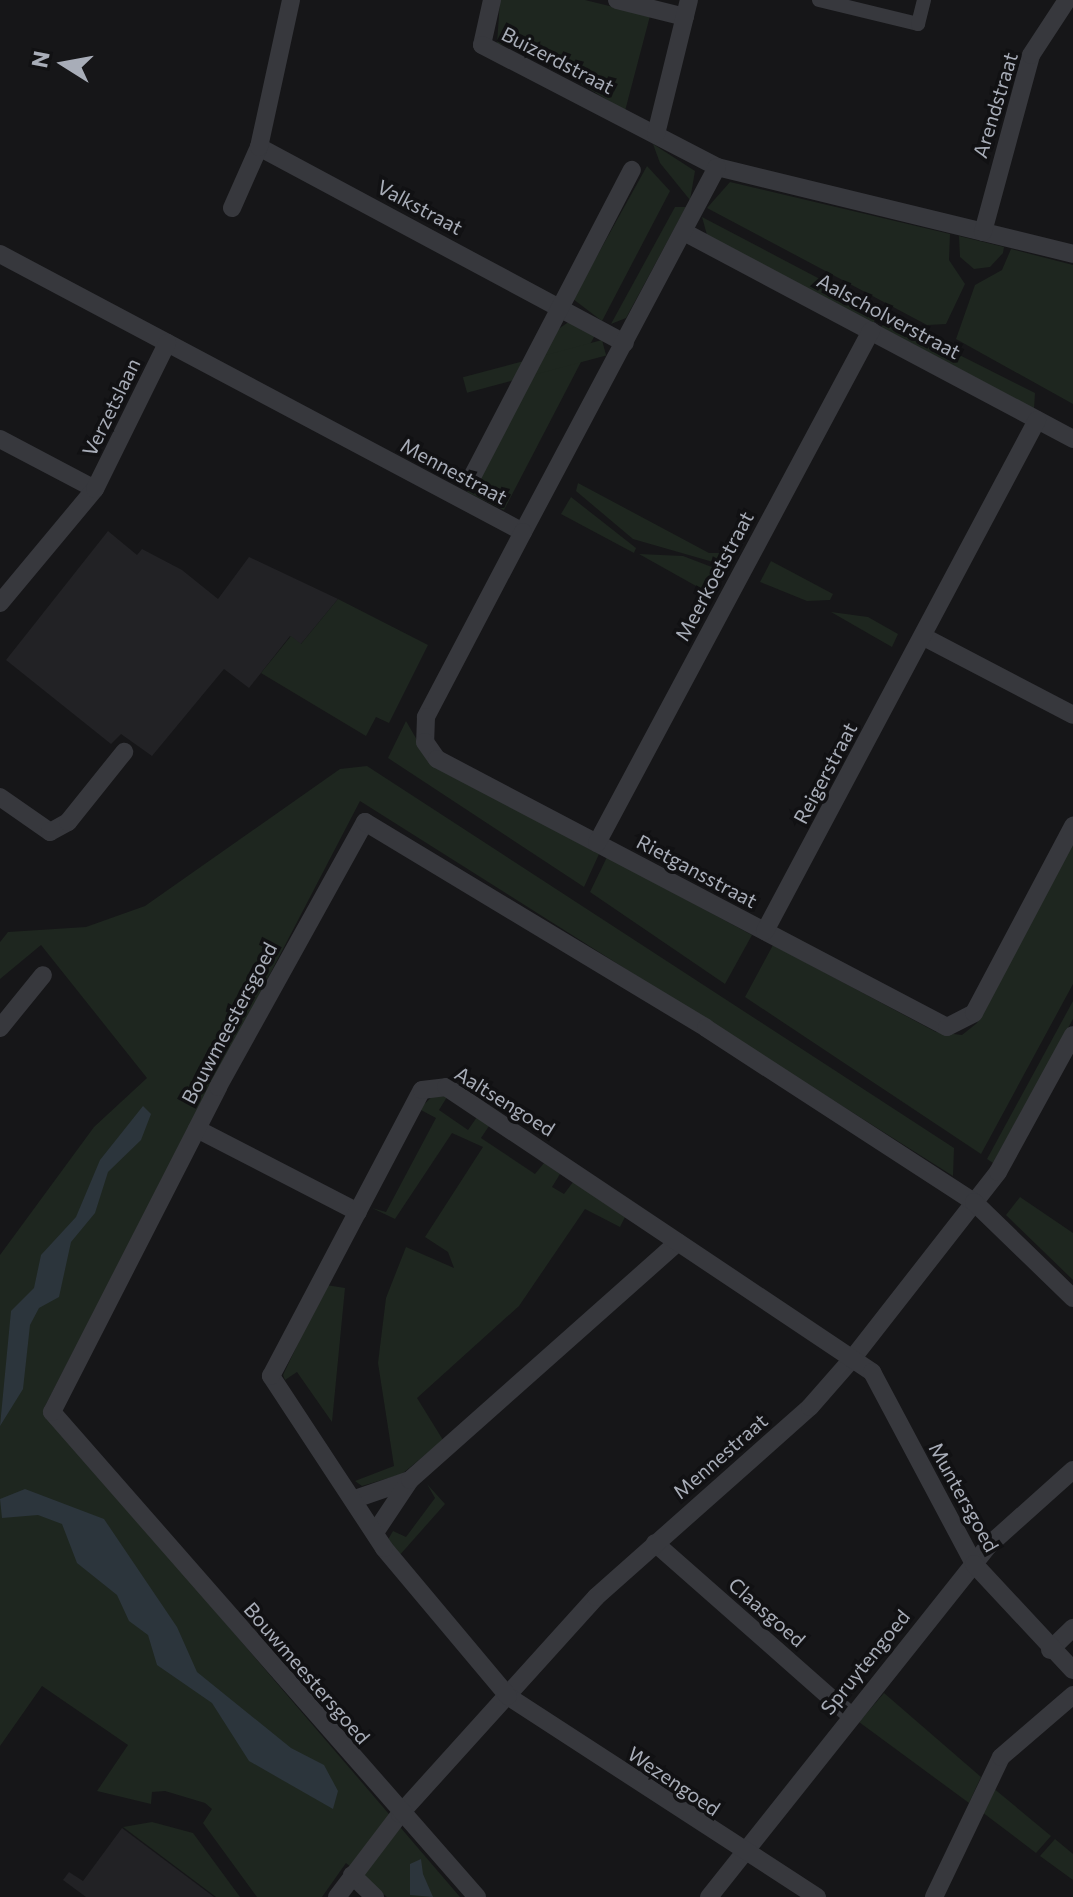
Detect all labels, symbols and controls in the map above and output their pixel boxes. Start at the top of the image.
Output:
street label: Buizerdstraat [498,21,618,99]
north arrow [24,24,104,104]
text: N [25,49,55,70]
street label: Arendstraat [968,49,1022,161]
street label: Valkstraat [373,175,467,239]
street label: Aalscholverstraat [813,268,965,364]
street label: Verzetslaan [77,354,145,460]
street label: Mennestraat [397,433,511,509]
street label: Meerkoetstraat [670,507,758,645]
street label: Reigerstraat [788,718,862,828]
street label: Rietgansstraat [633,829,761,913]
street label: Bouwmeestersgoed [176,938,282,1108]
street label: Aaltsengoed [451,1061,559,1141]
street label: Mennestraat [668,1408,772,1504]
street label: Muntersgoed [924,1438,1004,1556]
street label: Claasgoed [724,1572,810,1652]
street label: Bouwmeestersgoed [239,1597,375,1749]
street label: Spruytengoed [815,1605,915,1719]
street label: Wezengoed [623,1741,725,1821]

